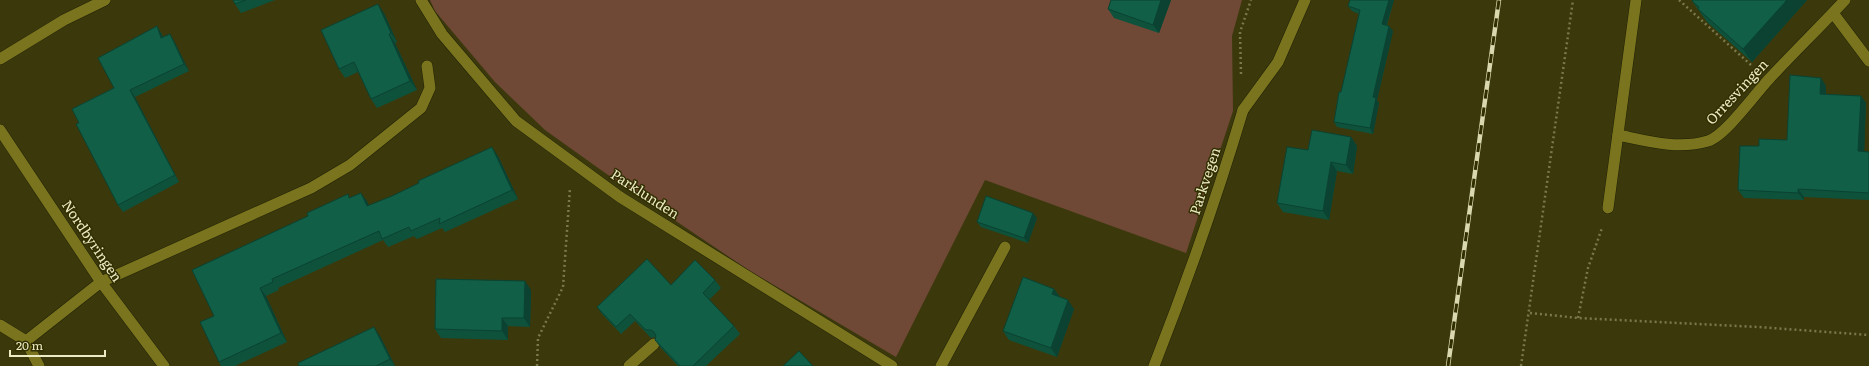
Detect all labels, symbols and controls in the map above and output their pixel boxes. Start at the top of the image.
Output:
street label: Orresvingen [1701,54,1772,129]
street label: Parkvegen [1184,144,1224,217]
street label: Parklunden [607,164,684,223]
street label: Nordbyringen [58,195,128,285]
scale bar [10,332,105,358]
text: 20 m [16,336,43,354]

